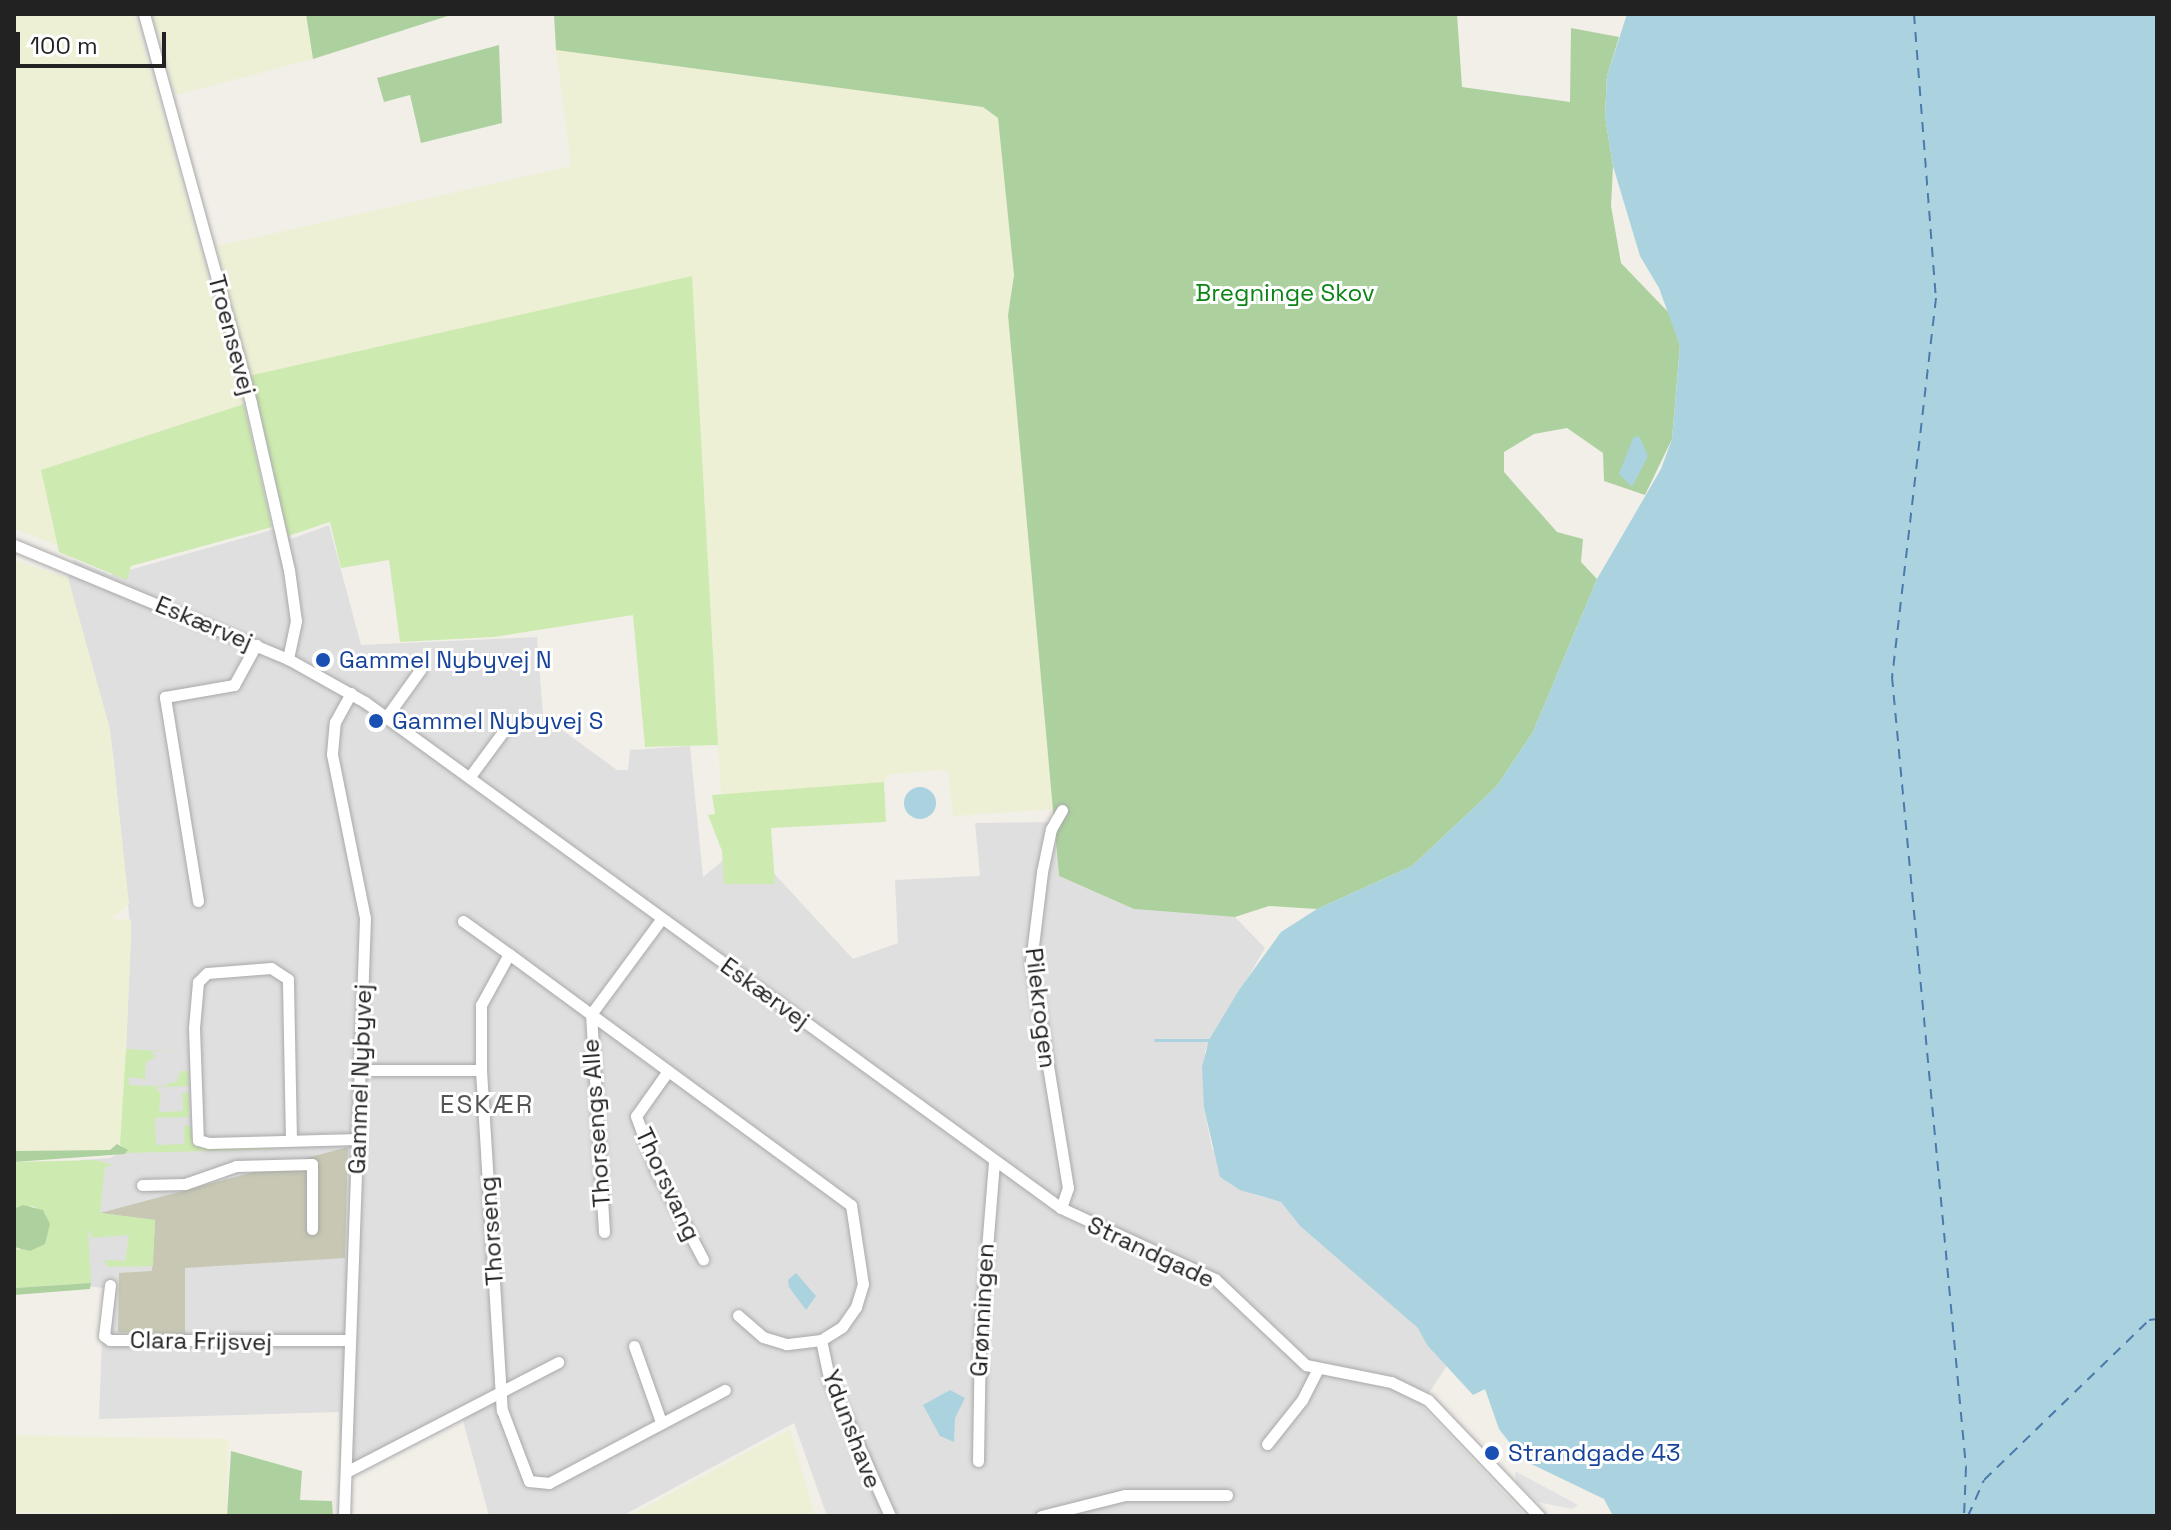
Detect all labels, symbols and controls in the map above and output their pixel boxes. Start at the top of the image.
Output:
scale bar [20,16,170,66]
text: 100 m [30,30,98,61]
street label: Troensevej [202,272,262,398]
park label: Bregninge Skov [1195,279,1375,307]
street label: Eskærvej [151,590,257,656]
place label: Gammel Nybyvej N [339,646,552,674]
marker: Gammel Nybyvej N [314,651,332,669]
place label: Gammel Nybyvej S [392,707,603,735]
marker: Gammel Nybyvej S [367,712,385,730]
street label: Pilekrogen [1019,946,1063,1070]
street label: Eskærvej [715,951,815,1035]
street label: Gammel Nybyvej [342,983,378,1175]
street label: Thorsengs Alle [576,1038,616,1208]
district label: ESKÆR [440,1089,534,1121]
street label: Thorsvang [629,1123,707,1245]
street label: Thorseng [473,1175,509,1287]
street label: Strandgade [1083,1210,1219,1294]
street label: Grønningen [964,1243,1000,1377]
street label: Clara Frijsvej [130,1325,272,1357]
street label: Ydunshave [816,1366,888,1492]
place label: Strandgade 43 [1508,1439,1681,1467]
marker: Strandgade 43 [1483,1444,1501,1462]

